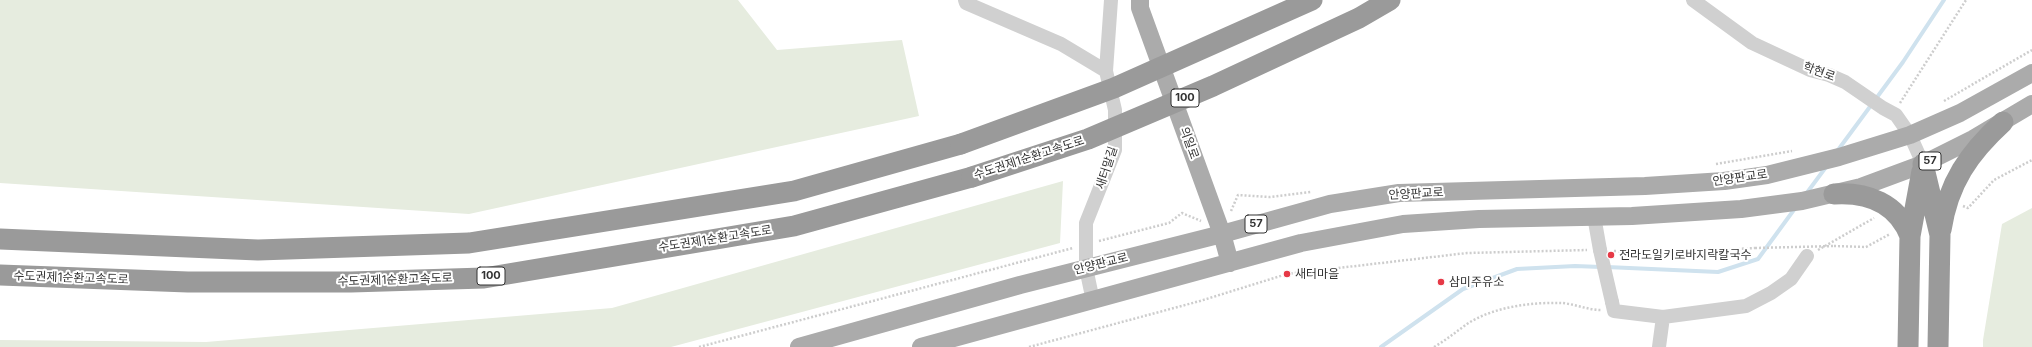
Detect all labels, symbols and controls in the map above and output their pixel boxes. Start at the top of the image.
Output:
street label: 학현로 [1801,60,1837,84]
road number: 100 [1171,89,1199,107]
street label: 의일로 [1177,125,1201,161]
street label: 수도권제1순환고속도로 [972,133,1086,183]
street label: 새터말길 [1093,145,1121,191]
road number: 57 [1919,152,1941,170]
street label: 안양판교로 [1712,167,1768,189]
street label: 안양판교로 [1388,185,1444,203]
road number: 57 [1245,215,1267,233]
street label: 수도권제1순환고속도로 [657,223,773,255]
place label: 전라도일키로바지락칼국수 [1619,248,1751,262]
street label: 안양판교로 [1072,250,1130,278]
marker: 전라도일키로바지락칼국수 [1606,250,1616,260]
road number: 100 [477,267,505,285]
place label: 새터마을 [1295,267,1339,281]
street label: 수도권제1순환고속도로 [13,269,129,287]
marker: 새터마을 [1282,269,1292,279]
street label: 수도권제1순환고속도로 [337,271,453,289]
place label: 삼미주유소 [1449,275,1504,289]
marker: 삼미주유소 [1436,277,1446,287]

